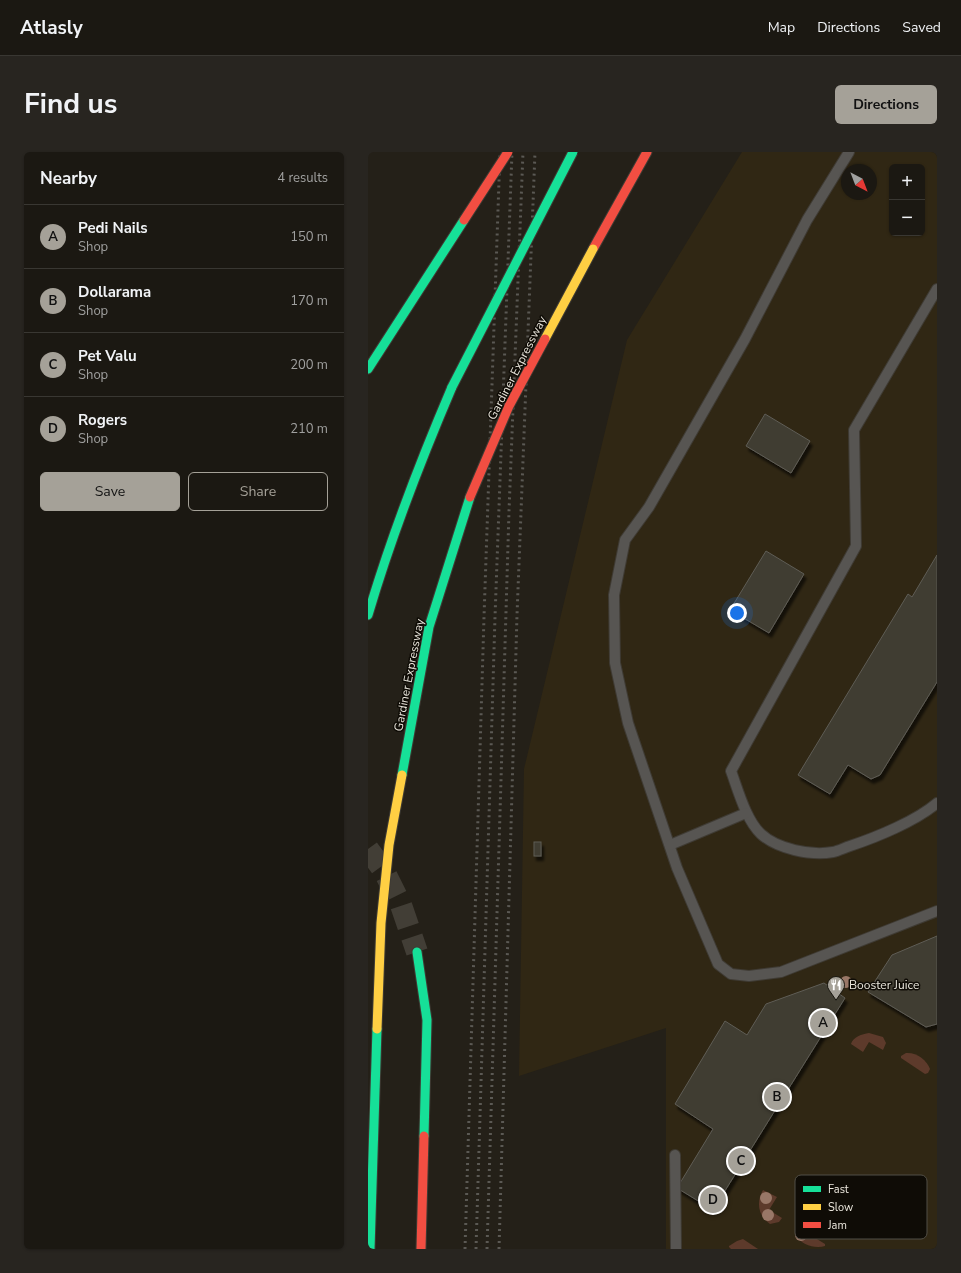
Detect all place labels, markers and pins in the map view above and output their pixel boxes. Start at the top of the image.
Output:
restaurant icon: Booster Juice [826,975,846,1000]
place label: Booster Juice [849,977,919,993]
pin: A [810,1008,836,1038]
pin: B [764,1082,790,1112]
pin: C [728,1146,754,1176]
pin: D [700,1185,726,1215]

